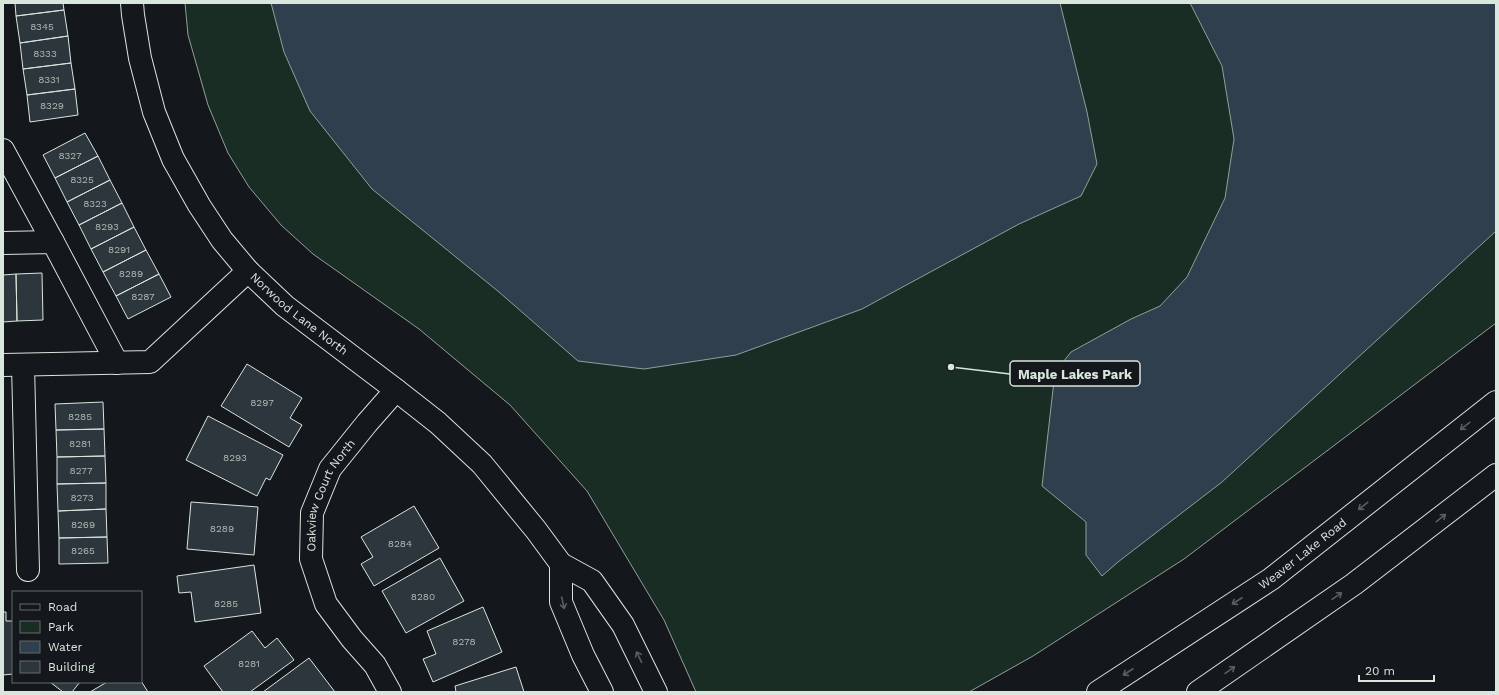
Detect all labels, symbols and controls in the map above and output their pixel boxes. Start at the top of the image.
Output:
house number: 8345 [30,21,54,32]
house number: 8333 [33,48,57,59]
house number: 8331 [38,74,60,85]
house number: 8329 [40,100,64,111]
house number: 8327 [58,150,82,161]
house number: 8325 [70,174,94,185]
house number: 8323 [83,198,107,209]
house number: 8293 [95,221,119,232]
house number: 8291 [108,244,130,255]
house number: 8289 [119,268,143,279]
street label: Norwood Lane North [247,270,351,358]
house number: 8287 [131,291,155,302]
callout: Maple Lakes Park [1010,361,1140,386]
text: Maple Lakes Park [1018,367,1133,382]
house number: 8297 [250,397,274,408]
house number: 8285 [68,411,92,422]
one-way arrow [1460,422,1471,430]
street label: Oakview Court North [304,437,358,552]
house number: 8281 [69,438,91,449]
house number: 8293 [223,452,247,463]
house number: 8277 [69,465,93,476]
house number: 8273 [70,492,94,503]
one-way arrow [1358,502,1369,511]
one-way arrow [1435,513,1446,522]
street label: Weaver Lake Road [1256,515,1349,592]
house number: 8269 [71,519,95,530]
house number: 8289 [210,523,234,534]
house number: 8284 [388,538,412,549]
house number: 8265 [71,545,95,556]
legend [12,591,142,683]
house number: 8280 [411,591,435,602]
one-way arrow [1331,592,1342,600]
one-way arrow [560,596,567,609]
one-way arrow [1232,597,1243,605]
house number: 8285 [214,598,238,609]
text: Road [48,600,77,614]
text: Park [48,620,74,634]
house number: 8278 [452,636,476,647]
text: Water [48,640,83,654]
one-way arrow [635,651,642,663]
scale bar [1359,657,1434,683]
house number: 8281 [238,658,260,669]
text: Building [48,660,95,674]
text: 20 m [1365,664,1395,678]
one-way arrow [1224,666,1235,674]
one-way arrow [1123,668,1134,676]

